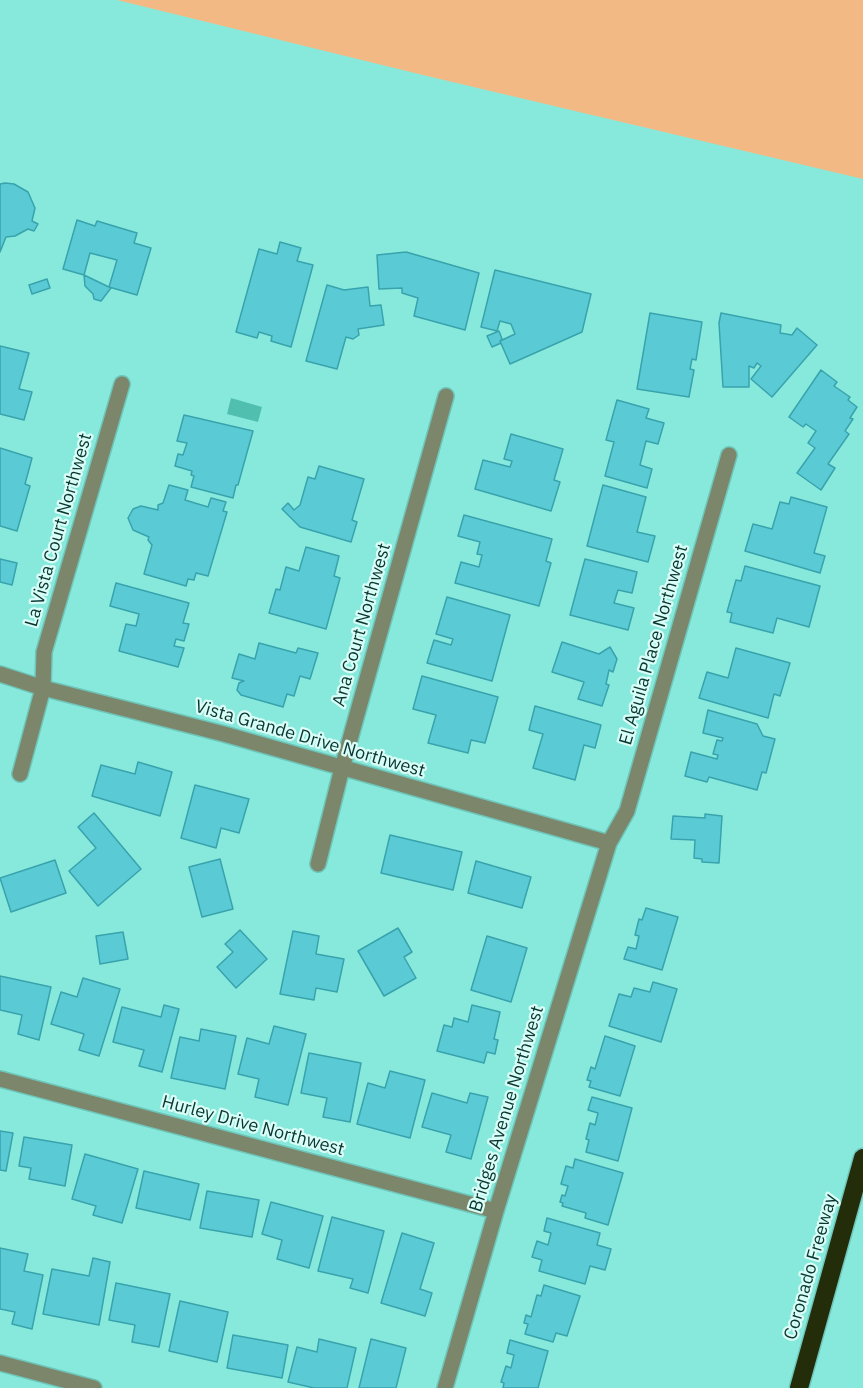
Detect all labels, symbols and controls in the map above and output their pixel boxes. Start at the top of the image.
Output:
street label: La Vista Court Northwest [21,431,97,629]
street label: Ana Court Northwest [328,541,396,709]
street label: El Aguila Place Northwest [615,542,693,748]
street label: Vista Grande Drive Northwest [193,696,427,782]
street label: Bridges Avenue Northwest [465,1003,549,1215]
street label: Hurley Drive Northwest [159,1091,347,1161]
street label: Coronado Freeway [780,1192,842,1342]

